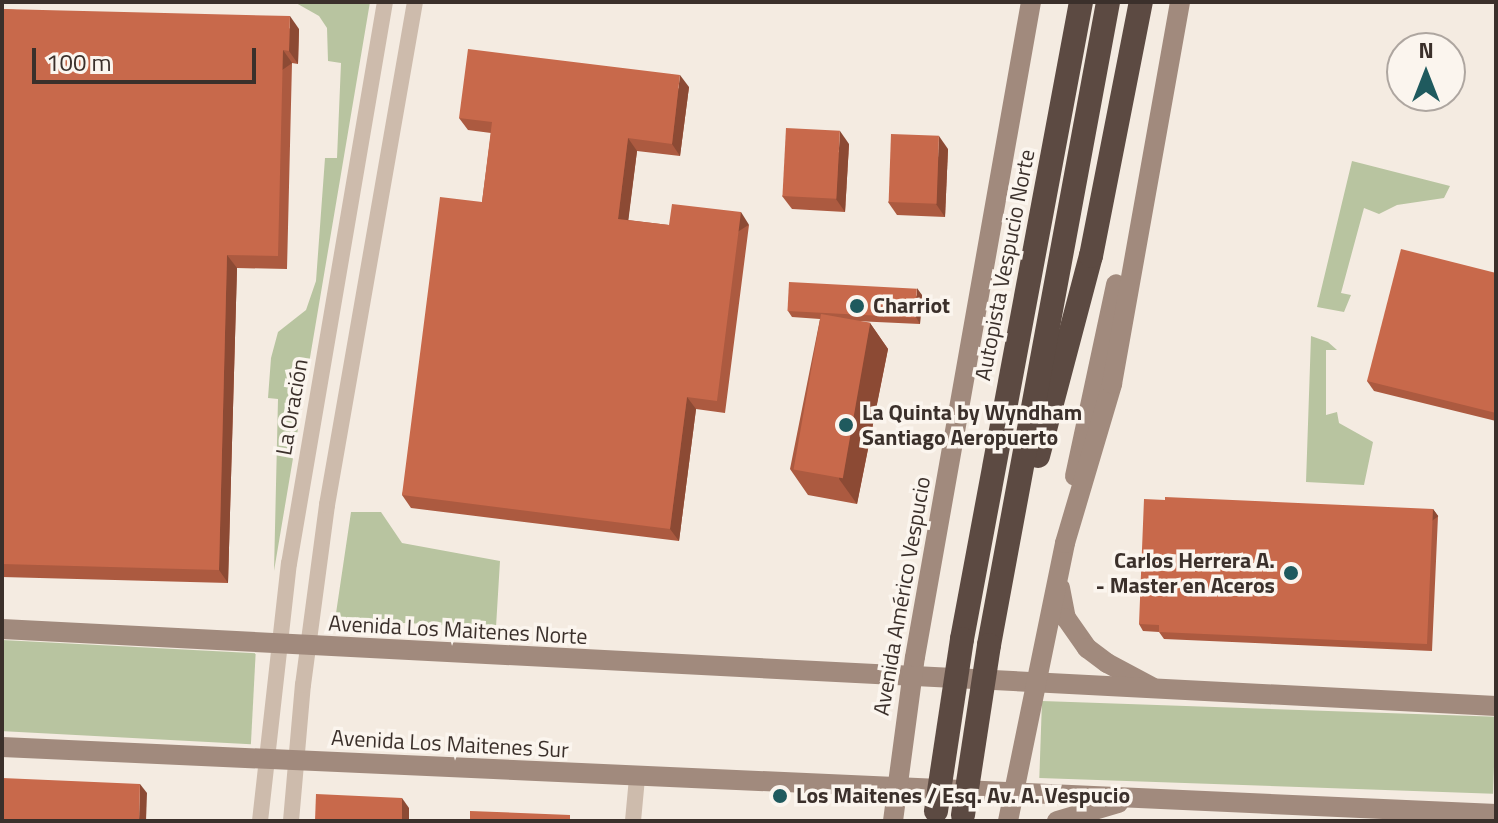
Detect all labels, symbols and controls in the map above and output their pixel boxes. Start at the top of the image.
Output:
scale bar [36,32,260,82]
north arrow [1386,32,1466,112]
text: N [1418,33,1434,67]
text: 100 m [46,44,112,80]
street label: Autopista Vespucio Norte [970,147,1040,383]
place label: Charriot [873,293,950,319]
marker: Charriot [848,297,866,315]
street label: La Oración [271,357,313,457]
place label: La Quinta by Wyndham Santiago Aeropuerto [862,399,1082,450]
marker: La Quinta by Wyndham Santiago Aeropuerto [837,416,855,434]
street label: Avenida Américo Vespucio [868,475,936,717]
place label: Carlos Herrera A. - Master en Aceros [1096,547,1275,598]
marker: Carlos Herrera A. - Master en Aceros [1282,564,1300,582]
street label: Avenida Los Maitenes Norte [328,610,588,650]
street label: Avenida Los Maitenes Sur [331,725,569,763]
place label: Los Maitenes / Esq. Av. A. Vespucio [796,783,1130,809]
marker: Los Maitenes / Esq. Av. A. Vespucio [771,787,789,805]

